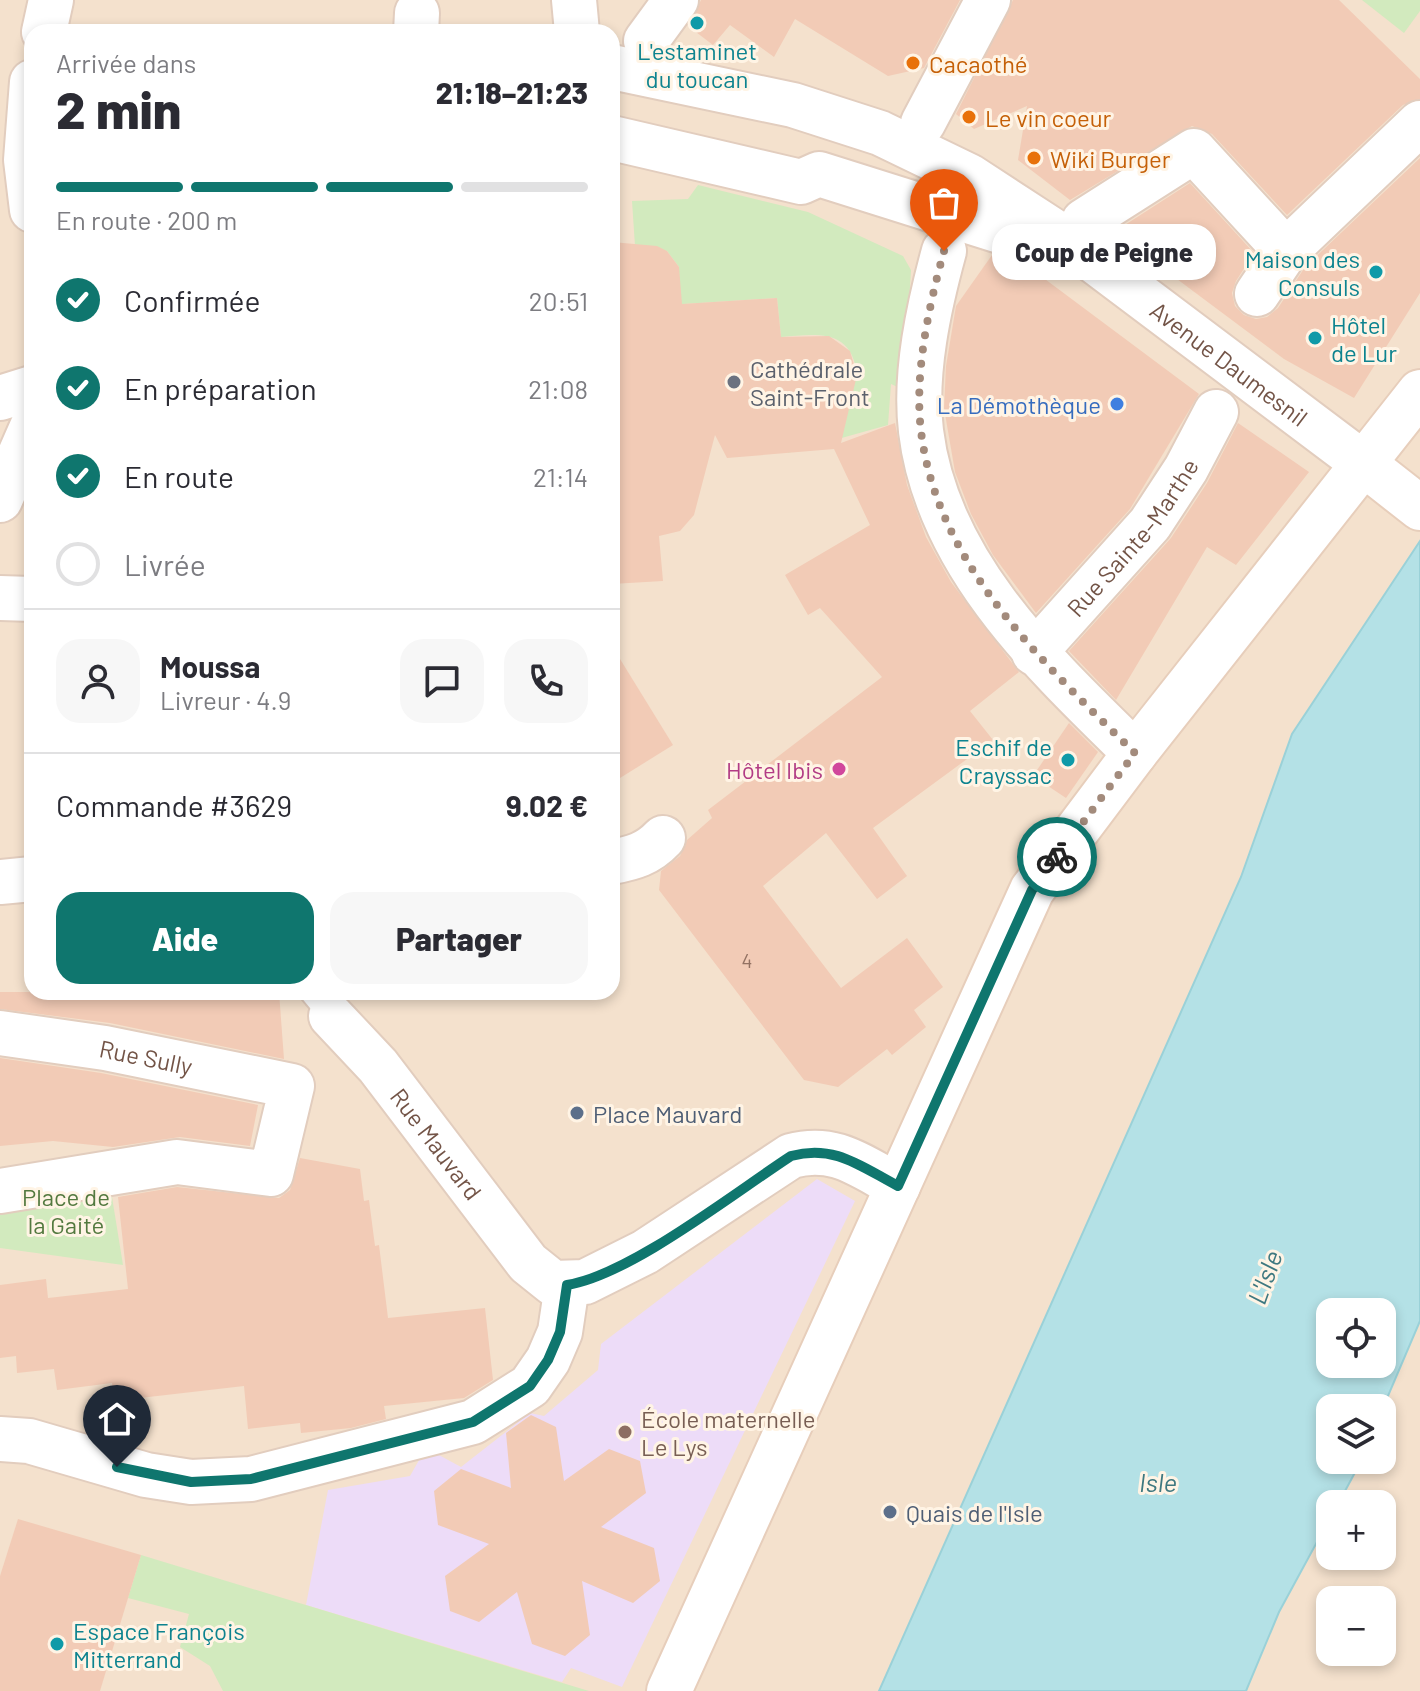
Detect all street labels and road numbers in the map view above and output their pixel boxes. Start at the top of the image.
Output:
street label: Avenue Daumesnil [1145,294,1314,431]
street label: Rue Sainte-Marthe [1060,454,1203,622]
street label: Rue Sully [97,1033,195,1080]
street label: Rue Mauvard [385,1082,489,1205]

